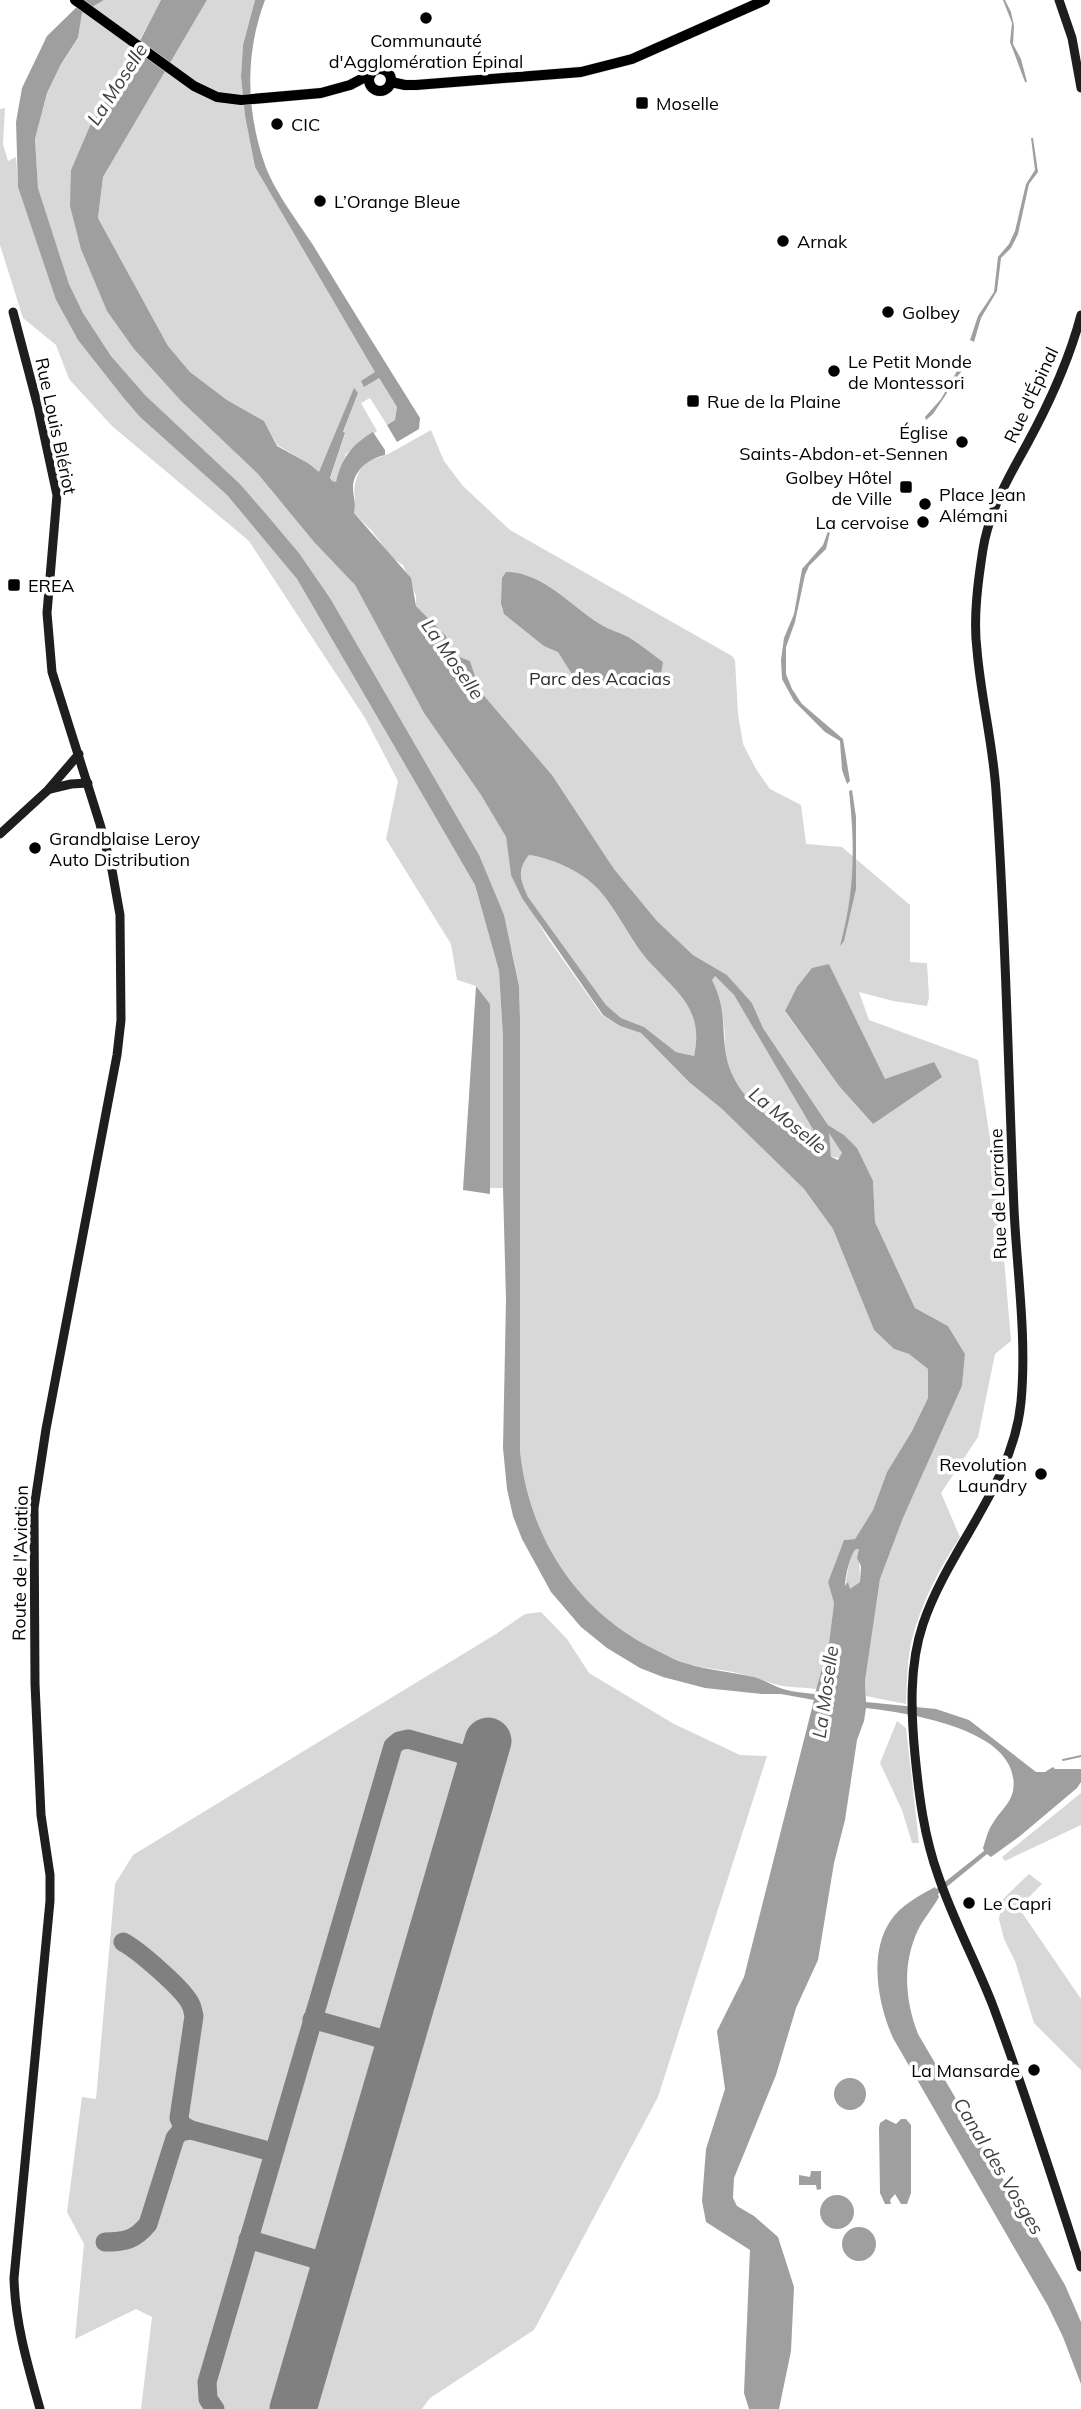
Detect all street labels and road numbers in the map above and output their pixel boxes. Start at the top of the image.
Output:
street label: Rue d'Épinal [999,343,1063,447]
street label: Rue Louis Blériot [30,356,82,496]
street label: Rue de Lorraine [984,1128,1012,1260]
street label: Route de l'Aviation [7,1485,33,1641]

